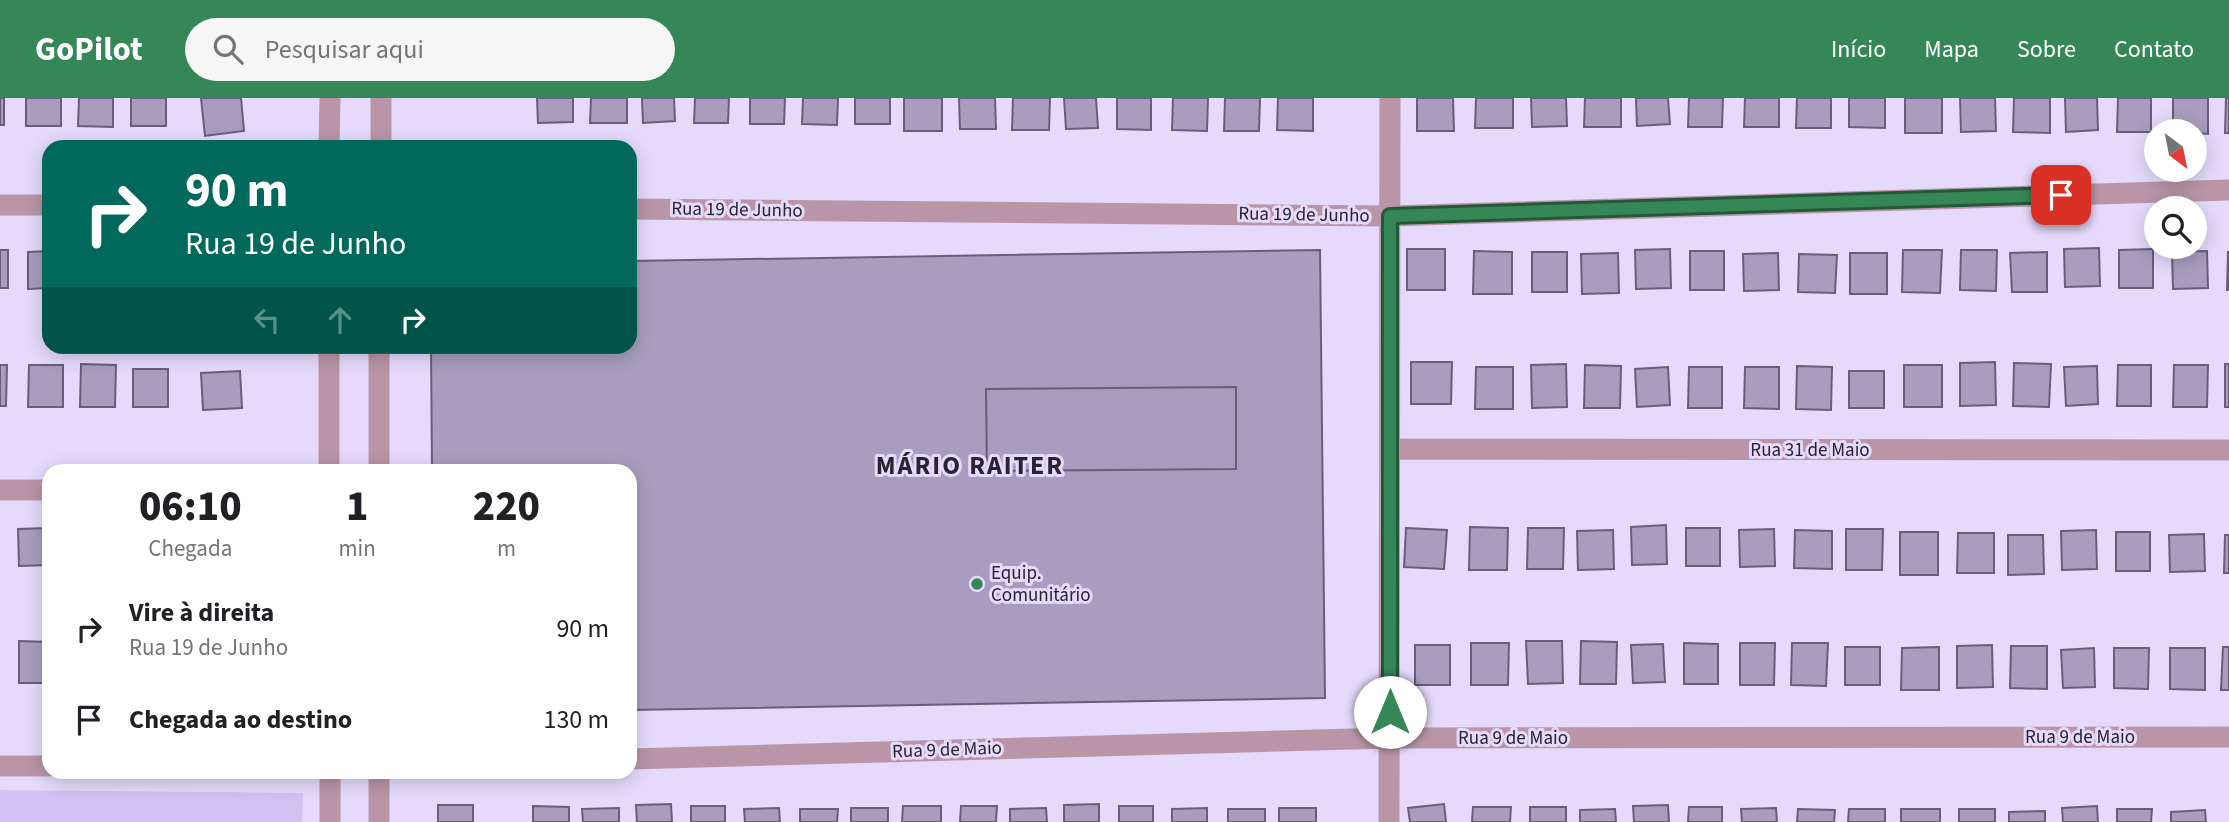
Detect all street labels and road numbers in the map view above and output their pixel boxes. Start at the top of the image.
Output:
street label: Rua 19 de Junho [671,195,803,225]
street label: Rua 19 de Junho [1238,200,1370,230]
street label: Rua 31 de Maio [1750,437,1870,464]
street label: Rua 9 de Maio [2025,724,2135,751]
street label: Rua 9 de Maio [1458,725,1568,752]
street label: Rua 9 de Maio [892,735,1002,765]

